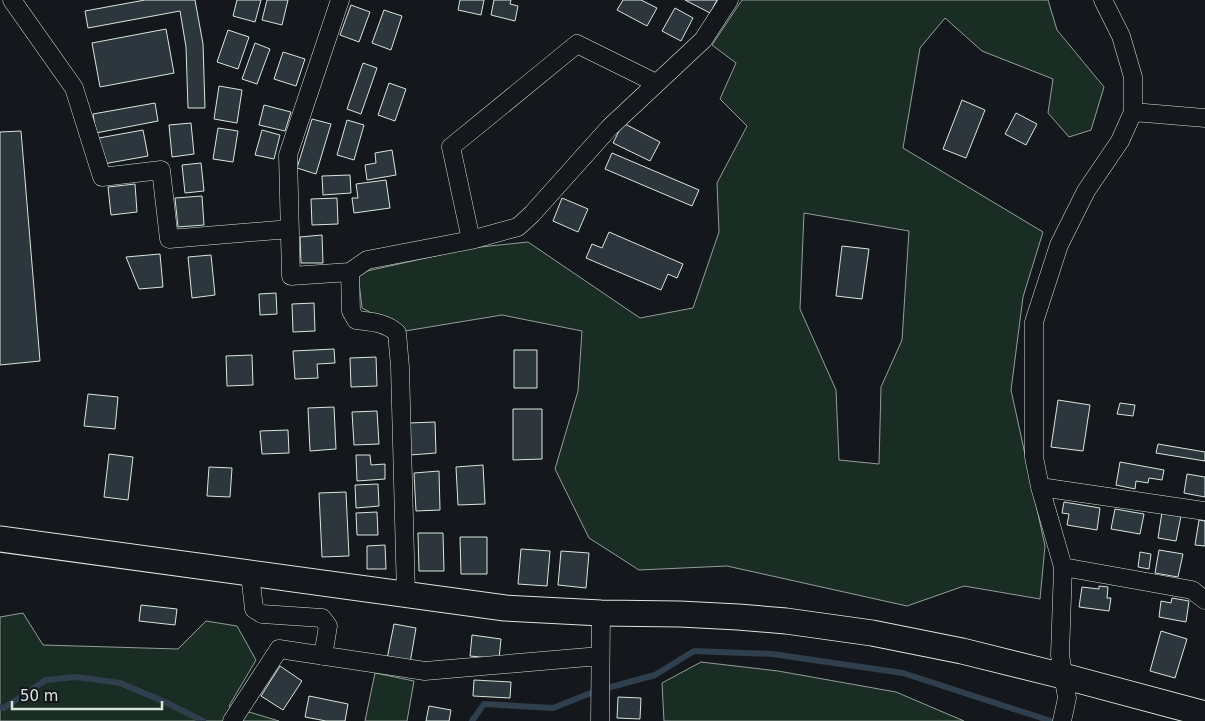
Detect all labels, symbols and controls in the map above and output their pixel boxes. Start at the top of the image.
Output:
scale bar [12,678,162,710]
text: 50 m [20,687,58,705]

